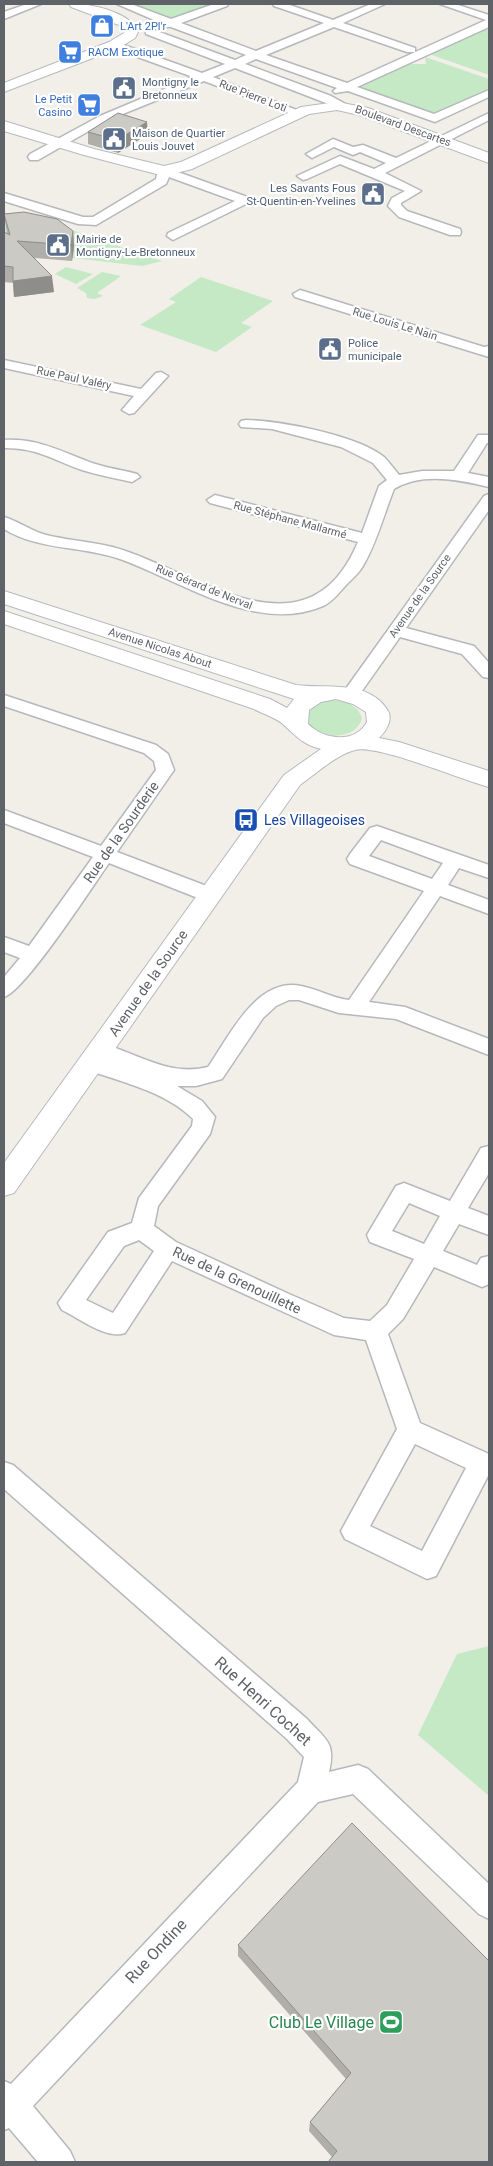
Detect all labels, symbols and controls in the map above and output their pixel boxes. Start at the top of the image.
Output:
shop icon: L'Art 2Pl'r [89,13,115,39]
place label: L'Art 2Pl'r [120,20,166,33]
supermarket icon: RACM Exotique [57,39,83,65]
place label: RACM Exotique [88,46,164,59]
public building icon: Montigny le Bretonneux [111,75,137,101]
place label: Montigny le Bretonneux [142,76,199,102]
street label: Rue Pierre Loti [217,77,289,115]
supermarket icon: Le Petit Casino [76,92,102,118]
place label: Le Petit Casino [35,93,72,119]
street label: Boulevard Descartes [353,103,453,149]
public building icon: Maison de Quartier Louis Jouvet [101,126,127,152]
place label: Maison de Quartier Louis Jouvet [132,127,225,153]
public building icon: Les Savants Fous St-Quentin-en-Yvelines [360,181,386,207]
place label: Les Savants Fous St-Quentin-en-Yvelines [246,182,356,208]
public building icon: Mairie de Montigny-Le-Bretonneux [45,232,71,258]
place label: Mairie de Montigny-Le-Bretonneux [76,233,196,259]
street label: Rue Louis Le Nain [351,305,439,343]
public building icon: Police municipale [317,336,343,362]
place label: Police municipale [348,337,402,363]
street label: Rue Paul Valéry [35,364,113,392]
street label: Rue Stéphane Mallarmé [232,499,348,541]
street label: Avenue de la Source [386,552,454,640]
street label: Rue Gérard de Nerval [154,562,254,612]
street label: Avenue Nicolas About [107,625,214,671]
street label: Rue de la Sourderie [80,778,162,886]
bus stop icon: Les Villageoises [233,807,259,833]
place label: Les Villageoises [264,812,365,828]
street label: Avenue de la Source [105,927,191,1039]
street label: Rue de la Grenouillette [170,1243,304,1317]
street label: Rue Henri Cochet [211,1653,315,1749]
street label: Rue Ondine [121,1915,191,1987]
sports icon: Club Le Village [378,2009,404,2035]
place label: Club Le Village [269,2013,374,2032]

